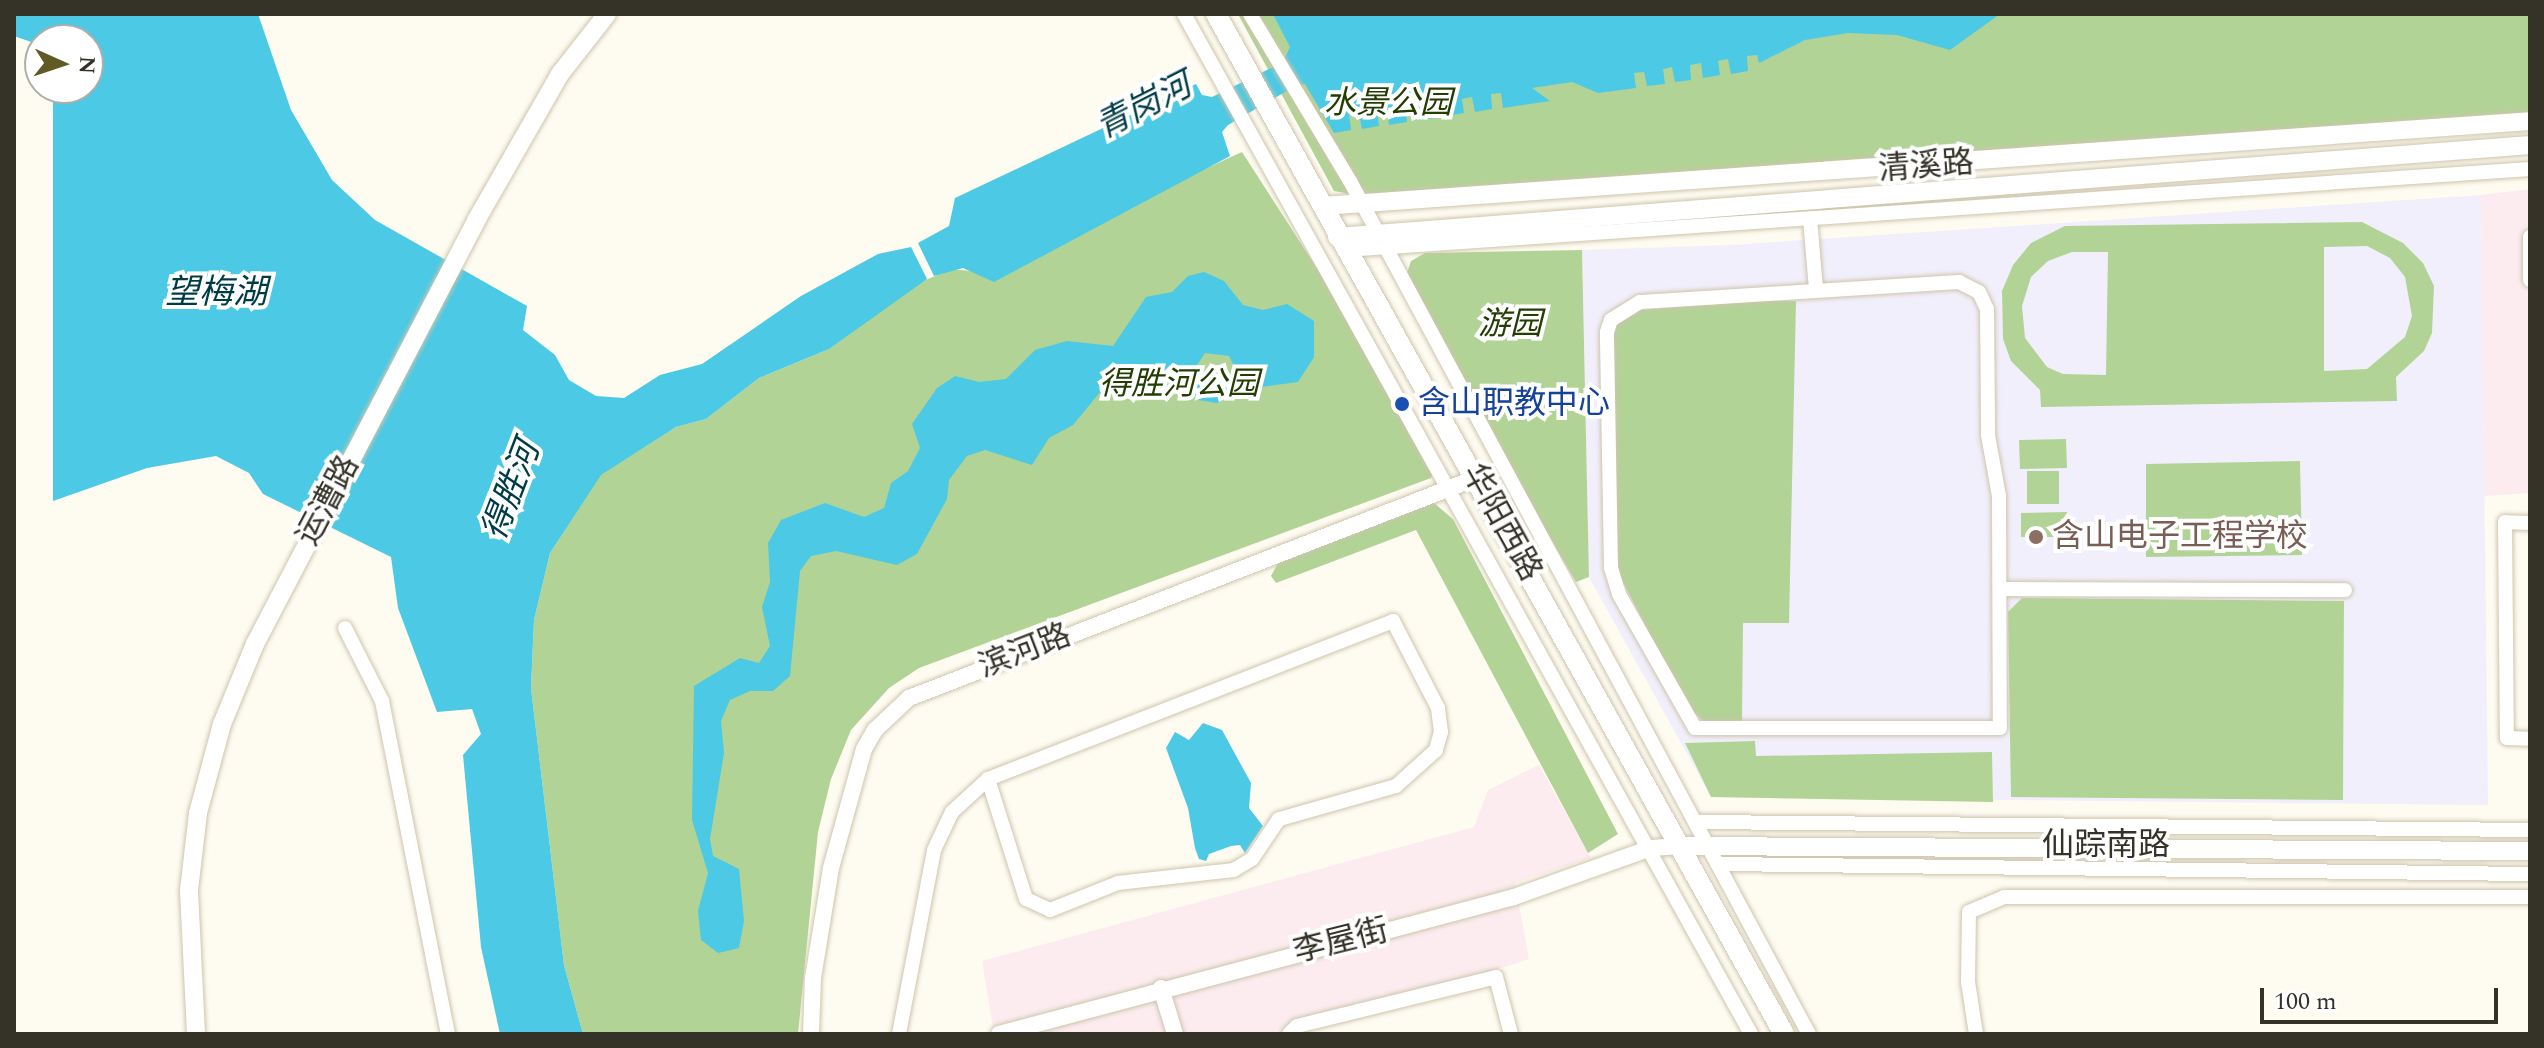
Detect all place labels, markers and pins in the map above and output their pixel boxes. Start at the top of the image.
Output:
place label: 含山职教中心 [1418,385,1610,423]
marker: 含山职教中心 [1393,395,1411,413]
place label: 含山电子工程学校 [2052,518,2308,556]
marker: 含山电子工程学校 [2027,528,2045,546]

